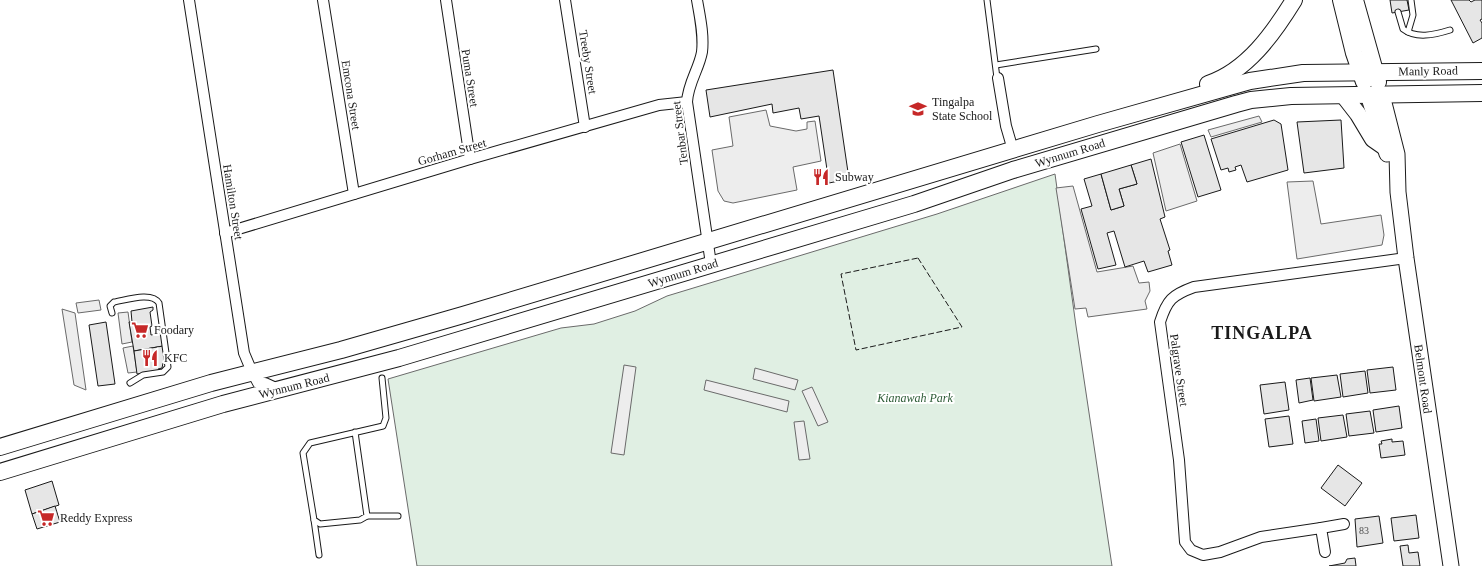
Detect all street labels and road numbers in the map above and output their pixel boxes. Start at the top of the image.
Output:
street label: Treeby Street [576,29,600,96]
street label: Puma Street [459,48,482,109]
street label: Emcona Street [339,59,364,131]
street label: Manly Road [1398,63,1458,79]
street label: Tenbar Street [669,100,691,166]
street label: Gorham Street [416,135,488,168]
street label: Wynnum Road [1033,136,1107,170]
street label: Hamilton Street [220,163,246,241]
street label: Wynnum Road [646,256,720,290]
street label: Palgrave Street [1167,333,1191,408]
street label: Belmont Road [1411,344,1435,414]
street label: Wynnum Road [257,370,331,402]

